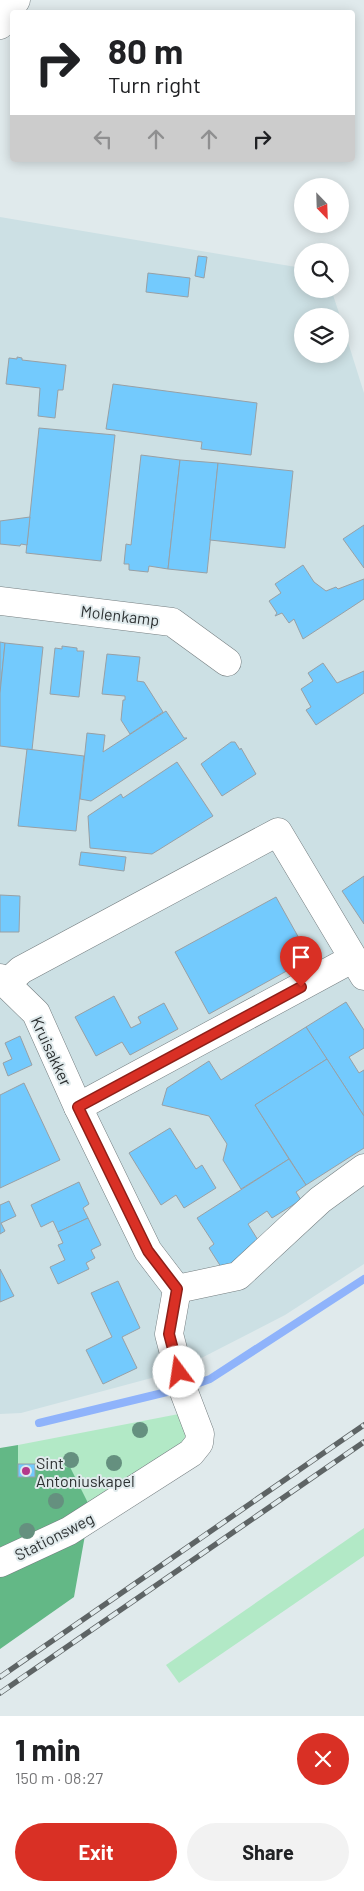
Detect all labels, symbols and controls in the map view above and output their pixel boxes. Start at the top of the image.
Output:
text: 80 m [108,29,183,71]
icon: right [25,30,90,95]
text: Turn right [108,71,201,97]
icon: left [89,125,117,153]
icon: ahead [142,125,170,153]
icon: ahead [195,125,223,153]
icon: right [248,125,276,153]
north arrow [294,178,349,232]
map controls [294,178,349,363]
button: search [294,243,349,298]
button: layers [294,308,349,363]
street label: Molenkamp [80,601,160,629]
pin [280,936,322,987]
icon: arrive [287,943,315,971]
street label: Kruisakker [28,1013,76,1089]
position arrow [152,1345,204,1397]
place label: Sint Antoniuskapel [36,1453,135,1490]
marker: Sint Antoniuskapel [20,1465,32,1477]
street label: Stationsweg [11,1508,97,1564]
text: 1 min [15,1731,81,1767]
button: close [297,1733,349,1785]
text: 150 m · 08:27 [15,1768,103,1787]
button: Exit [15,1823,177,1881]
button: Share [187,1823,349,1881]

